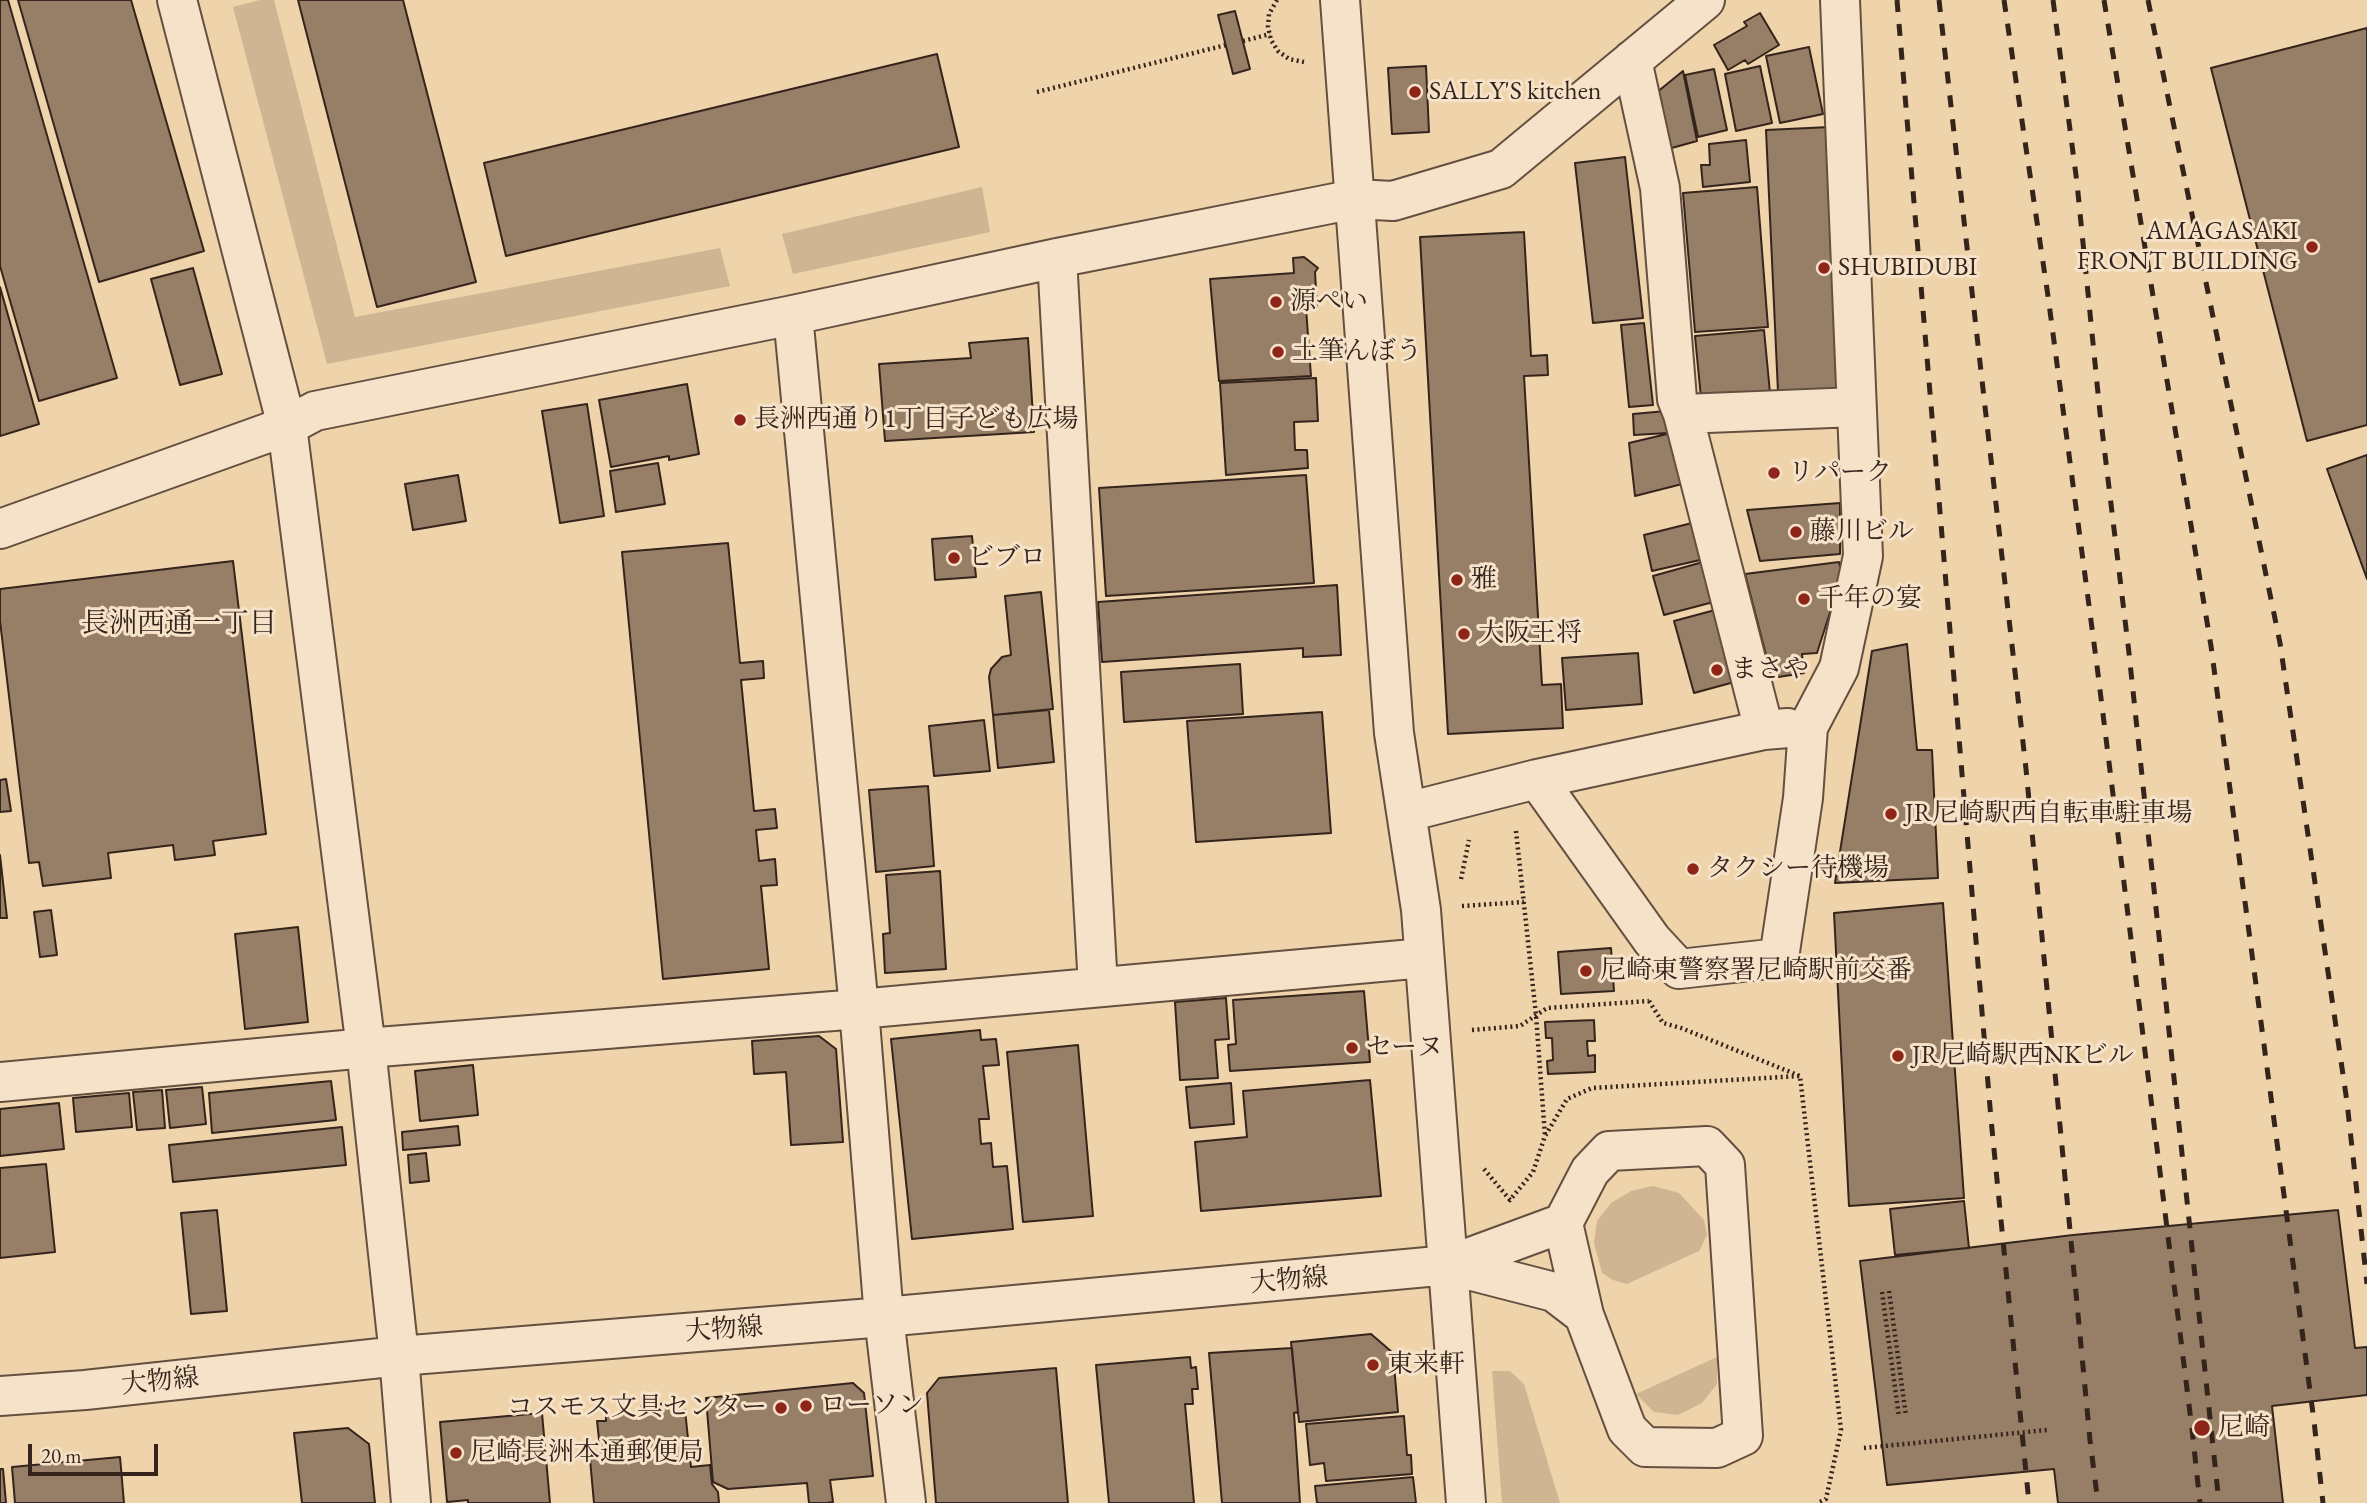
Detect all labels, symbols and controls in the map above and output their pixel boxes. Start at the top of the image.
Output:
place label: SALLY'S kitchen [1429,76,1602,108]
marker: SALLY'S kitchen [1407,84,1423,100]
place label: AMAGASAKI FRONT BUILDING [2077,216,2298,278]
marker: AMAGASAKI FRONT BUILDING [2304,239,2320,255]
place label: SHUBIDUBI [1838,252,1977,284]
marker: SHUBIDUBI [1816,260,1832,276]
place label: 源ぺい [1290,286,1368,318]
marker: 源ぺい [1268,294,1284,310]
place label: 土筆んぼう [1292,336,1422,368]
marker: 土筆んぼう [1270,344,1286,360]
place label: 長洲西通り1丁目子ども広場 [754,404,1078,436]
marker: 長洲西通り1丁目子ども広場 [732,412,748,428]
place label: リパーク [1788,457,1892,489]
marker: リパーク [1766,465,1782,481]
place label: 藤川ビル [1810,516,1914,548]
marker: 藤川ビル [1788,524,1804,540]
place label: ビブロ [968,542,1046,574]
marker: ビブロ [946,550,962,566]
place label: 雅 [1471,564,1497,596]
marker: 雅 [1449,572,1465,588]
place label: 千年の宴 [1818,583,1922,615]
marker: 千年の宴 [1796,591,1812,607]
district label: 長洲西通一丁目 [81,607,277,641]
place label: 大阪王将 [1478,618,1582,650]
marker: 大阪王将 [1456,626,1472,642]
place label: まさや [1731,654,1809,686]
marker: まさや [1709,662,1725,678]
place label: JR尼崎駅西自転車駐車場 [1905,798,2192,830]
marker: JR尼崎駅西自転車駐車場 [1883,806,1899,822]
place label: タクシー待機場 [1707,853,1889,885]
marker: タクシー待機場 [1685,861,1701,877]
place label: 尼崎東警察署尼崎駅前交番 [1600,955,1912,987]
marker: 尼崎東警察署尼崎駅前交番 [1578,963,1594,979]
place label: セーヌ [1366,1032,1443,1064]
marker: セーヌ [1344,1040,1360,1056]
place label: JR尼崎駅西NKビル [1912,1040,2134,1072]
marker: JR尼崎駅西NKビル [1890,1048,1906,1064]
street label: 大物線 [1249,1262,1329,1300]
street label: 大物線 [684,1312,764,1348]
place label: 東来軒 [1387,1349,1465,1381]
marker: 東来軒 [1365,1357,1381,1373]
street label: 大物線 [120,1362,200,1402]
place label: ローソン [820,1390,924,1422]
place label: コスモス文具センター [507,1392,767,1424]
marker: ローソン [798,1398,814,1414]
marker: コスモス文具センター [773,1400,789,1416]
place label: 尼崎 [2218,1412,2270,1444]
marker: 尼崎 [2192,1418,2212,1438]
scale bar [32,1430,161,1474]
place label: 尼崎長洲本通郵便局 [470,1437,704,1469]
text: 20 m [41,1442,82,1469]
marker: 尼崎長洲本通郵便局 [448,1445,464,1461]

